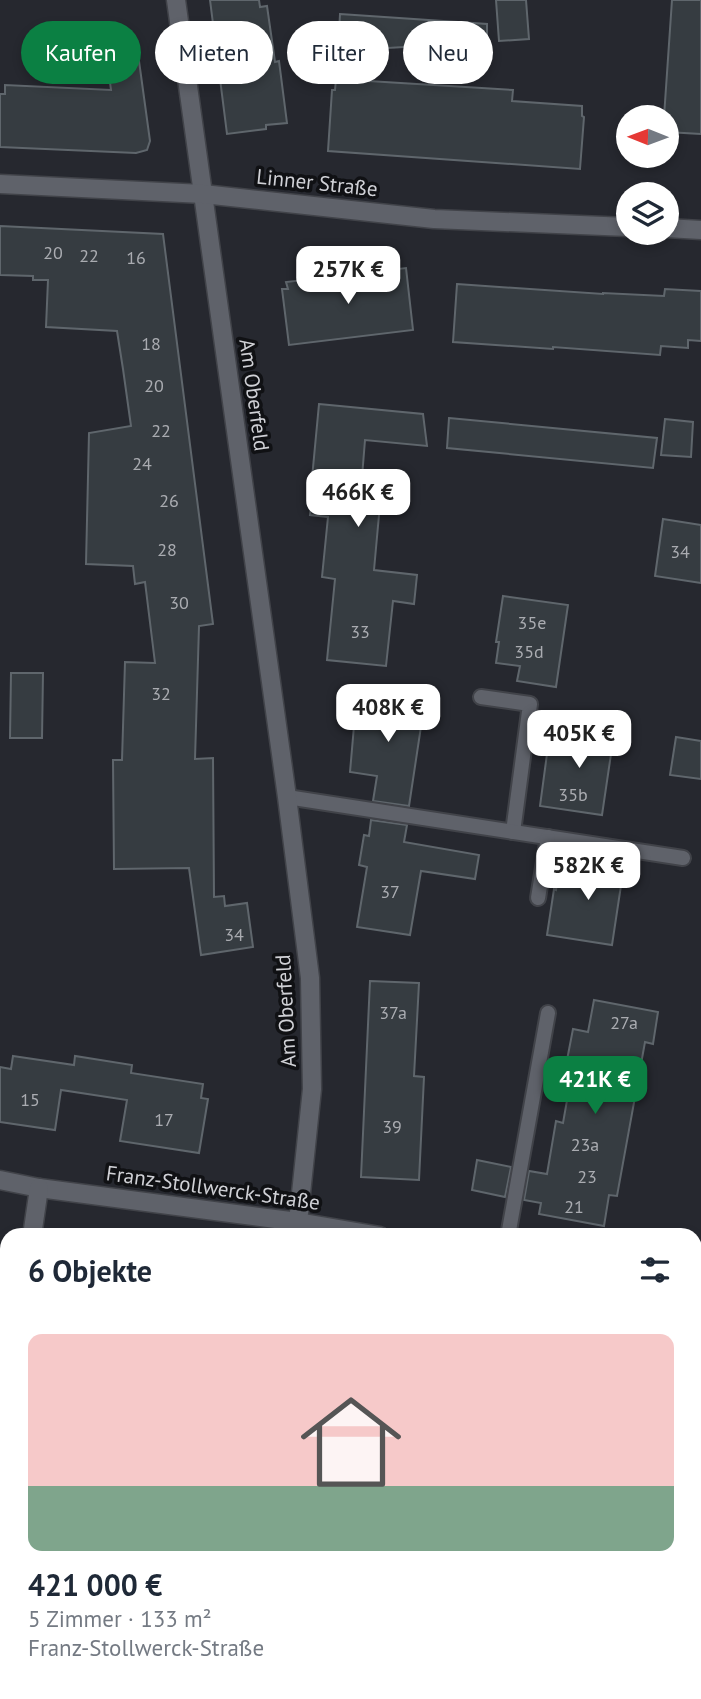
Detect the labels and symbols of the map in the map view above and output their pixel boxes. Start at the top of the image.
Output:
north arrow [616,105,679,168]
street label: Linner Straße [255,163,379,202]
house number: 20 [43,241,63,264]
house number: 22 [79,244,99,267]
house number: 16 [126,246,146,269]
pin: 257K € [291,246,405,306]
house number: 18 [141,332,161,355]
street label: Am Oberfeld [233,337,276,453]
house number: 20 [144,374,164,397]
house number: 22 [151,419,171,442]
house number: 24 [132,452,152,475]
pin: 466K € [301,470,415,529]
house number: 26 [159,489,179,512]
house number: 28 [157,538,177,561]
house number: 34 [670,540,690,563]
house number: 30 [169,591,189,614]
house number: 35e [518,611,546,634]
house number: 33 [350,620,370,643]
house number: 35d [514,640,544,663]
house number: 32 [151,682,171,705]
pin: 408K € [331,684,445,744]
pin: 405K € [522,710,636,770]
house number: 35b [558,783,588,806]
pin: 582K € [531,842,645,902]
house number: 37 [380,880,400,903]
house number: 34 [224,923,244,946]
street label: Am Oberfeld [269,954,302,1068]
house number: 37a [379,1001,407,1024]
house number: 27a [610,1011,638,1034]
pin: 421K € [538,1056,652,1116]
house number: 15 [20,1088,40,1111]
house number: 17 [154,1108,174,1131]
house number: 39 [382,1115,402,1138]
house number: 23a [571,1133,599,1156]
street label: Franz-Stollwerck-Straße [104,1159,322,1216]
house number: 23 [577,1165,597,1188]
house number: 21 [564,1195,584,1218]

